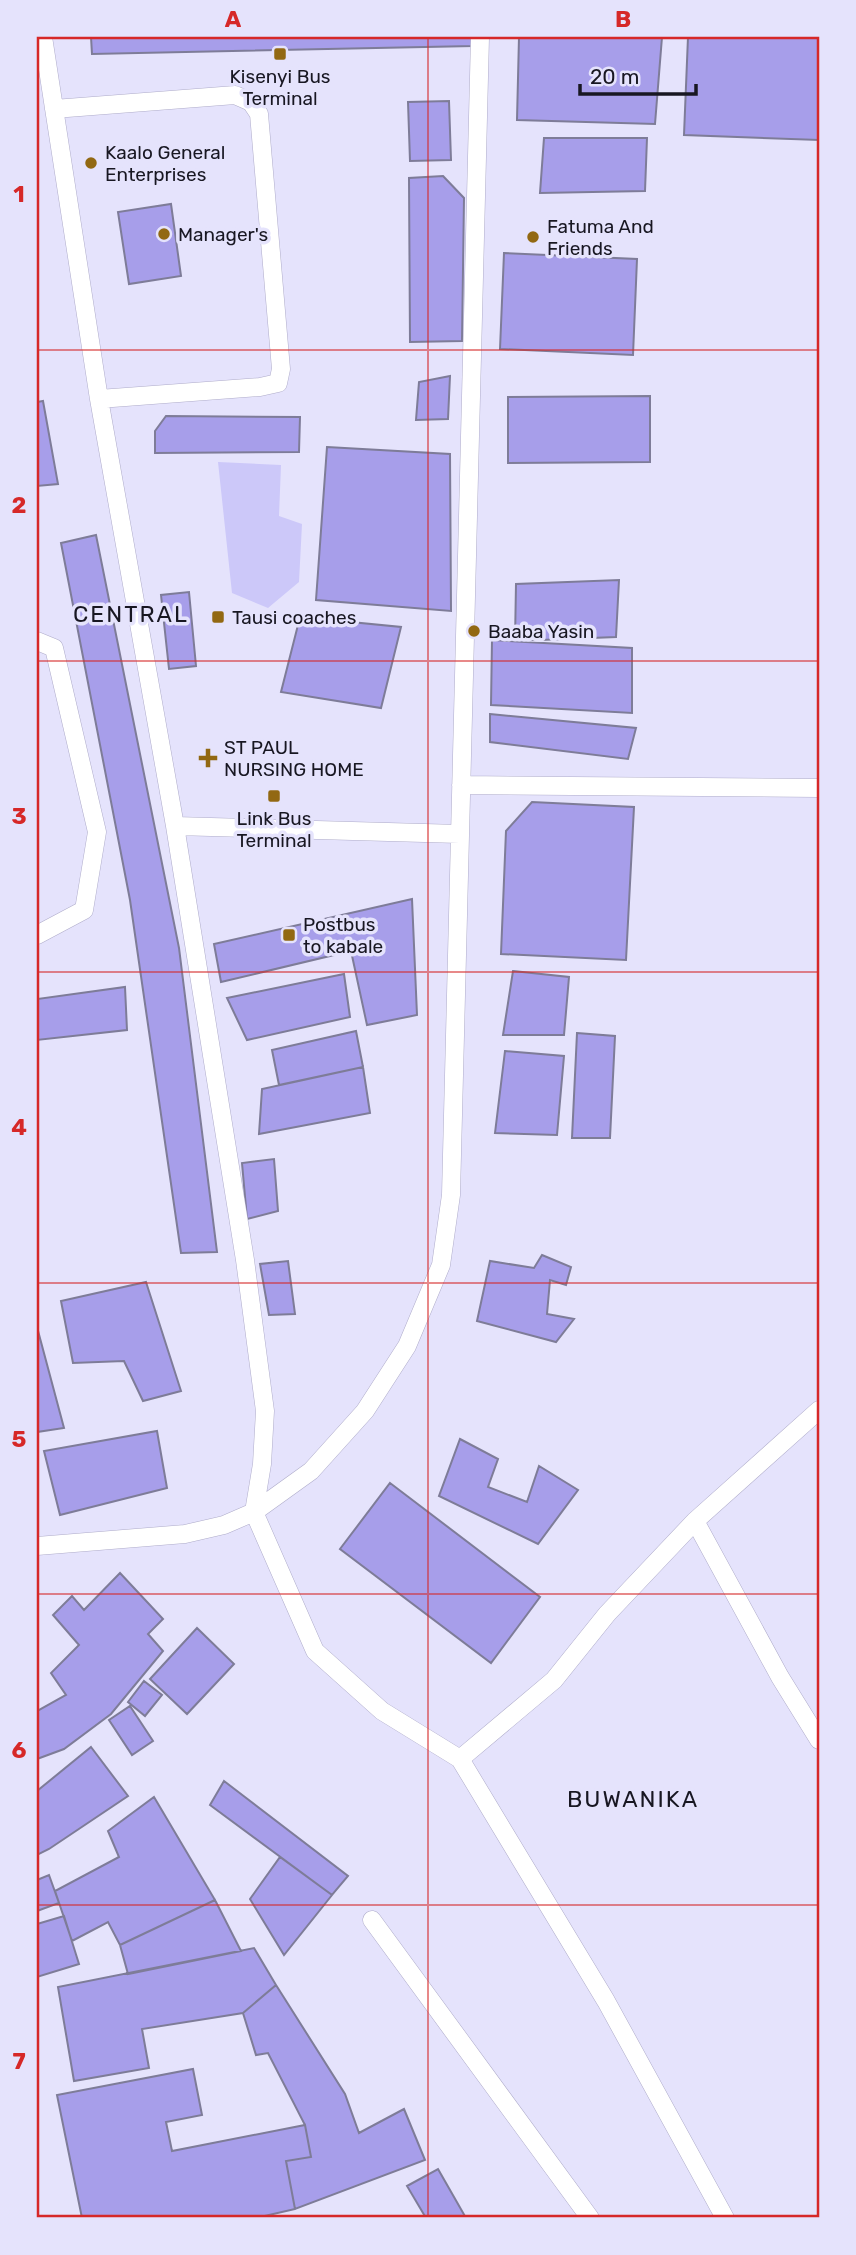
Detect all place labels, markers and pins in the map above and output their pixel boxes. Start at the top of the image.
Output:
marker: Kisenyi Bus Terminal [272,46,288,62]
place label: Kisenyi Bus Terminal [229,65,331,110]
place label: Kaalo General Enterprises [105,141,225,186]
marker: Kaalo General Enterprises [83,155,99,171]
place label: Fatuma And Friends [547,215,654,260]
place label: Manager's [178,223,268,246]
marker: Manager's [156,226,172,242]
marker: Fatuma And Friends [525,229,541,245]
place label: Tausi coaches [232,606,356,629]
marker: Tausi coaches [210,609,226,625]
place label: Baaba Yasin [488,620,594,643]
marker: Baaba Yasin [466,623,482,639]
place label: ST PAUL NURSING HOME [224,736,364,781]
marker: ST PAUL NURSING HOME [198,748,218,768]
marker: Link Bus Terminal [266,788,282,804]
place label: Link Bus Terminal [236,807,312,852]
place label: Postbus to kabale [303,913,383,958]
marker: Postbus to kabale [281,927,297,943]

